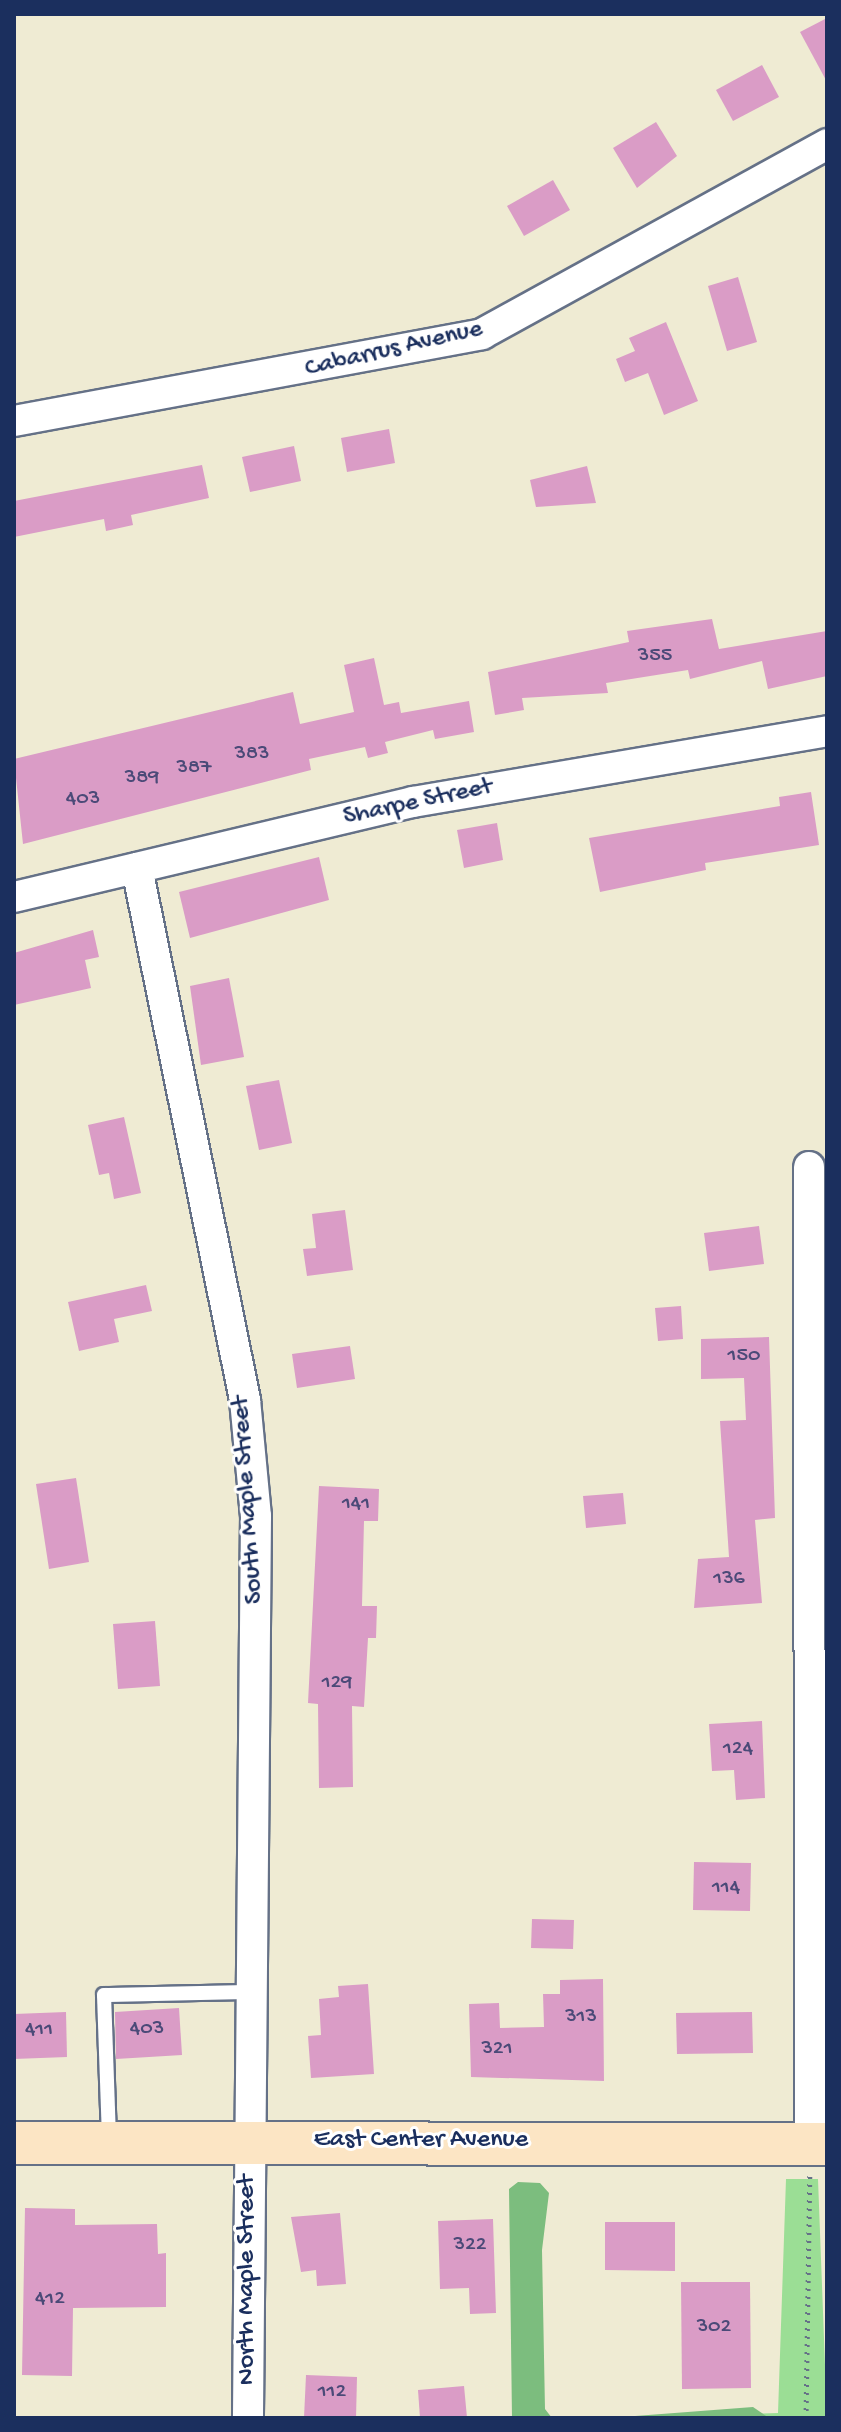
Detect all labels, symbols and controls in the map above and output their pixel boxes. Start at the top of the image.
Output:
street label: Cabarrus Avenue [302,314,486,386]
house number: 355 [638,644,672,670]
house number: 383 [235,742,269,768]
house number: 387 [177,756,211,782]
house number: 389 [125,766,159,792]
street label: Sharpe Street [341,772,495,834]
house number: 403 [66,787,100,813]
house number: 150 [728,1344,760,1370]
street label: South Maple Street [226,1395,272,1605]
house number: 141 [342,1492,370,1518]
house number: 136 [713,1567,745,1593]
house number: 129 [322,1671,352,1697]
house number: 124 [723,1737,753,1763]
house number: 114 [712,1876,740,1902]
house number: 313 [565,2005,597,2031]
house number: 403 [130,2017,164,2043]
house number: 411 [25,2018,53,2044]
house number: 321 [481,2037,513,2063]
street label: East Center Avenue [314,2125,528,2157]
street label: North Maple Street [232,2175,264,2385]
house number: 322 [454,2233,486,2259]
house number: 412 [35,2287,65,2313]
house number: 302 [697,2315,731,2341]
house number: 112 [318,2380,346,2406]

